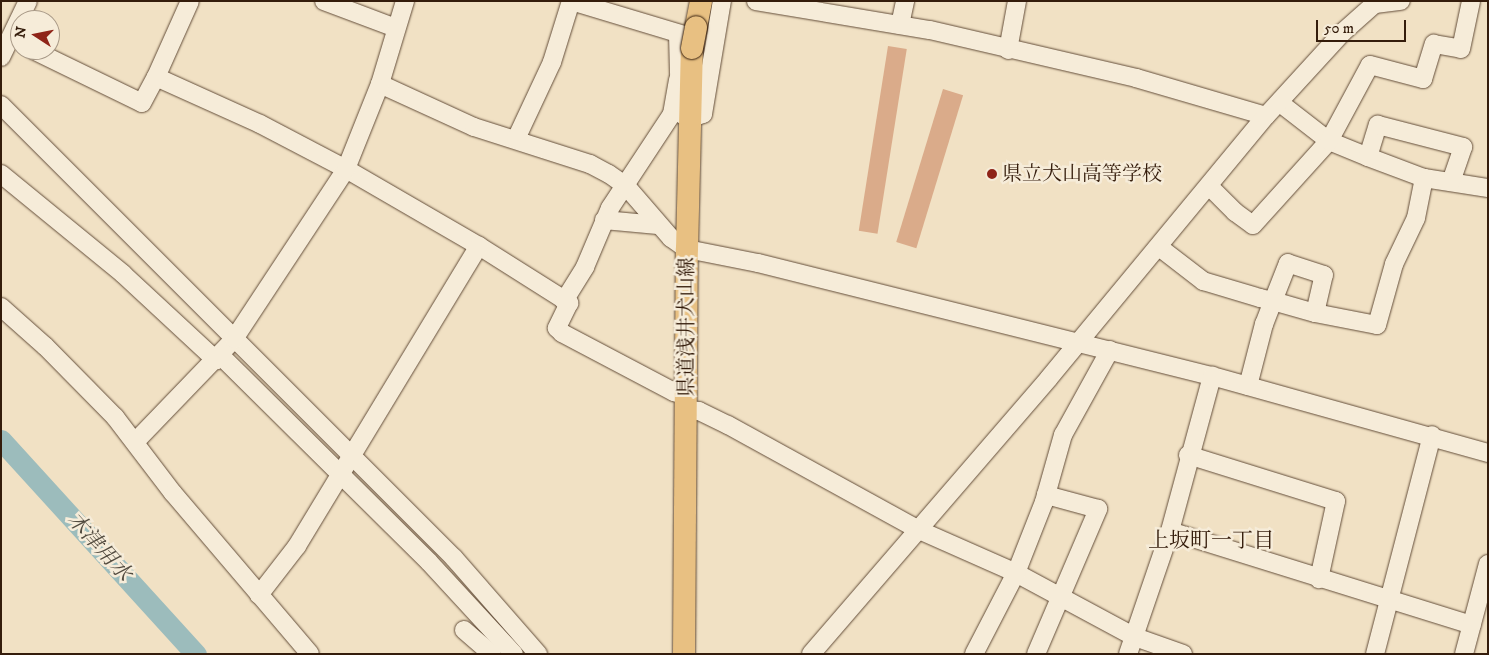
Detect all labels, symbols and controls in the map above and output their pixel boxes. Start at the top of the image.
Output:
north arrow [10,10,60,60]
scale bar [1319,10,1409,42]
text: 50 m [1324,19,1354,38]
text: N [11,25,31,40]
place label: 県立犬山高等学校 [1002,162,1162,186]
marker: 県立犬山高等学校 [986,168,998,180]
street label: 県道浅井犬山線 [675,257,699,397]
water label: 木津用水 [62,507,136,587]
district label: 上坂町一丁目 [1148,528,1274,554]

